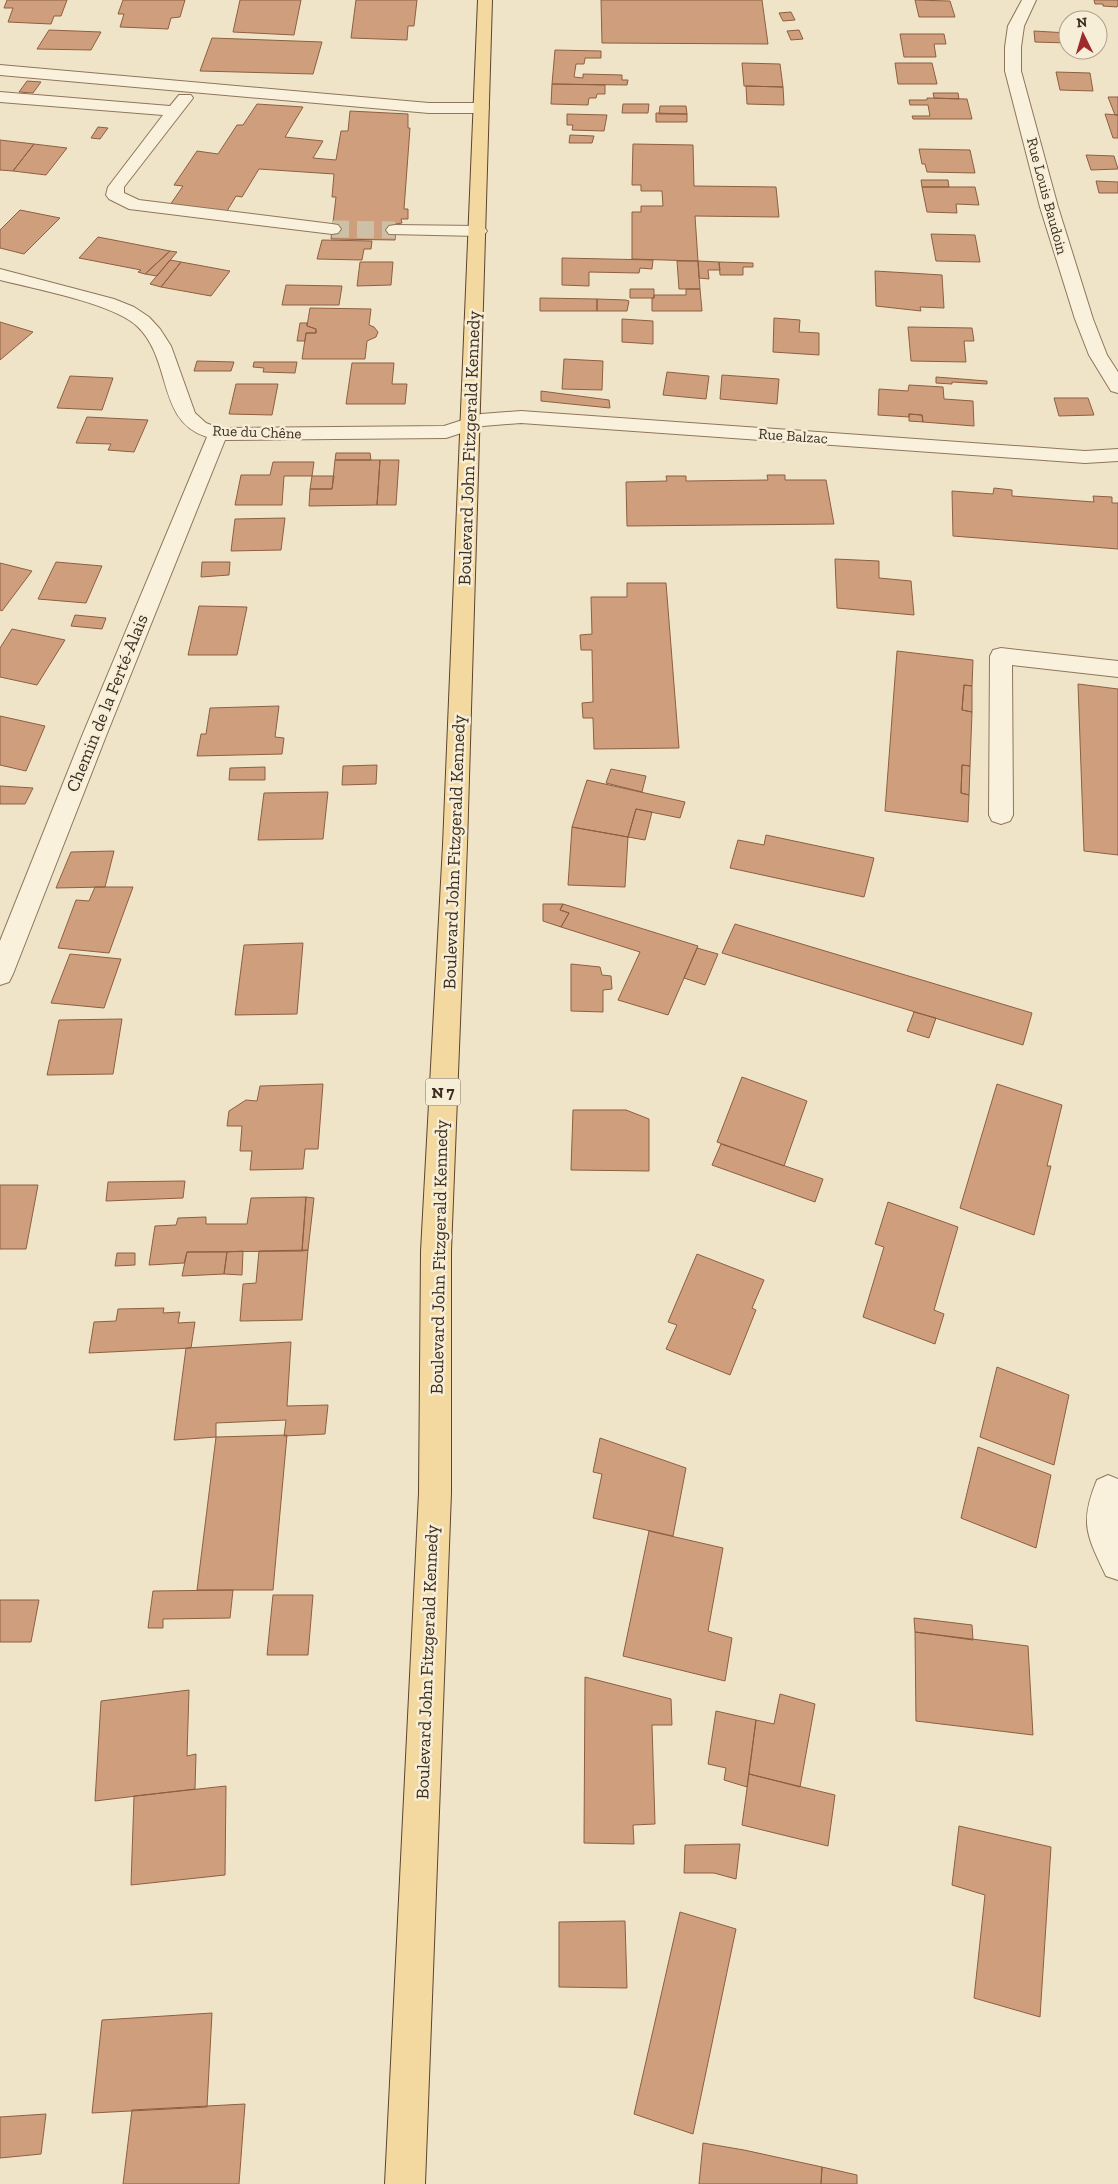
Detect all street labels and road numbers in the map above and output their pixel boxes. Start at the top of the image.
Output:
street label: Rue Louis Baudoin [1023,136,1071,257]
street label: Boulevard John Fitzgerald Kennedy [453,310,485,586]
street label: Rue du Chêne [212,421,302,443]
street label: Rue Balzac [758,425,828,447]
street label: Chemin de la Ferté-Alais [61,611,153,795]
street label: Boulevard John Fitzgerald Kennedy [438,714,470,990]
road number: N 7 [426,1078,460,1106]
street label: Boulevard John Fitzgerald Kennedy [426,1119,452,1395]
street label: Boulevard John Fitzgerald Kennedy [411,1524,443,1800]

